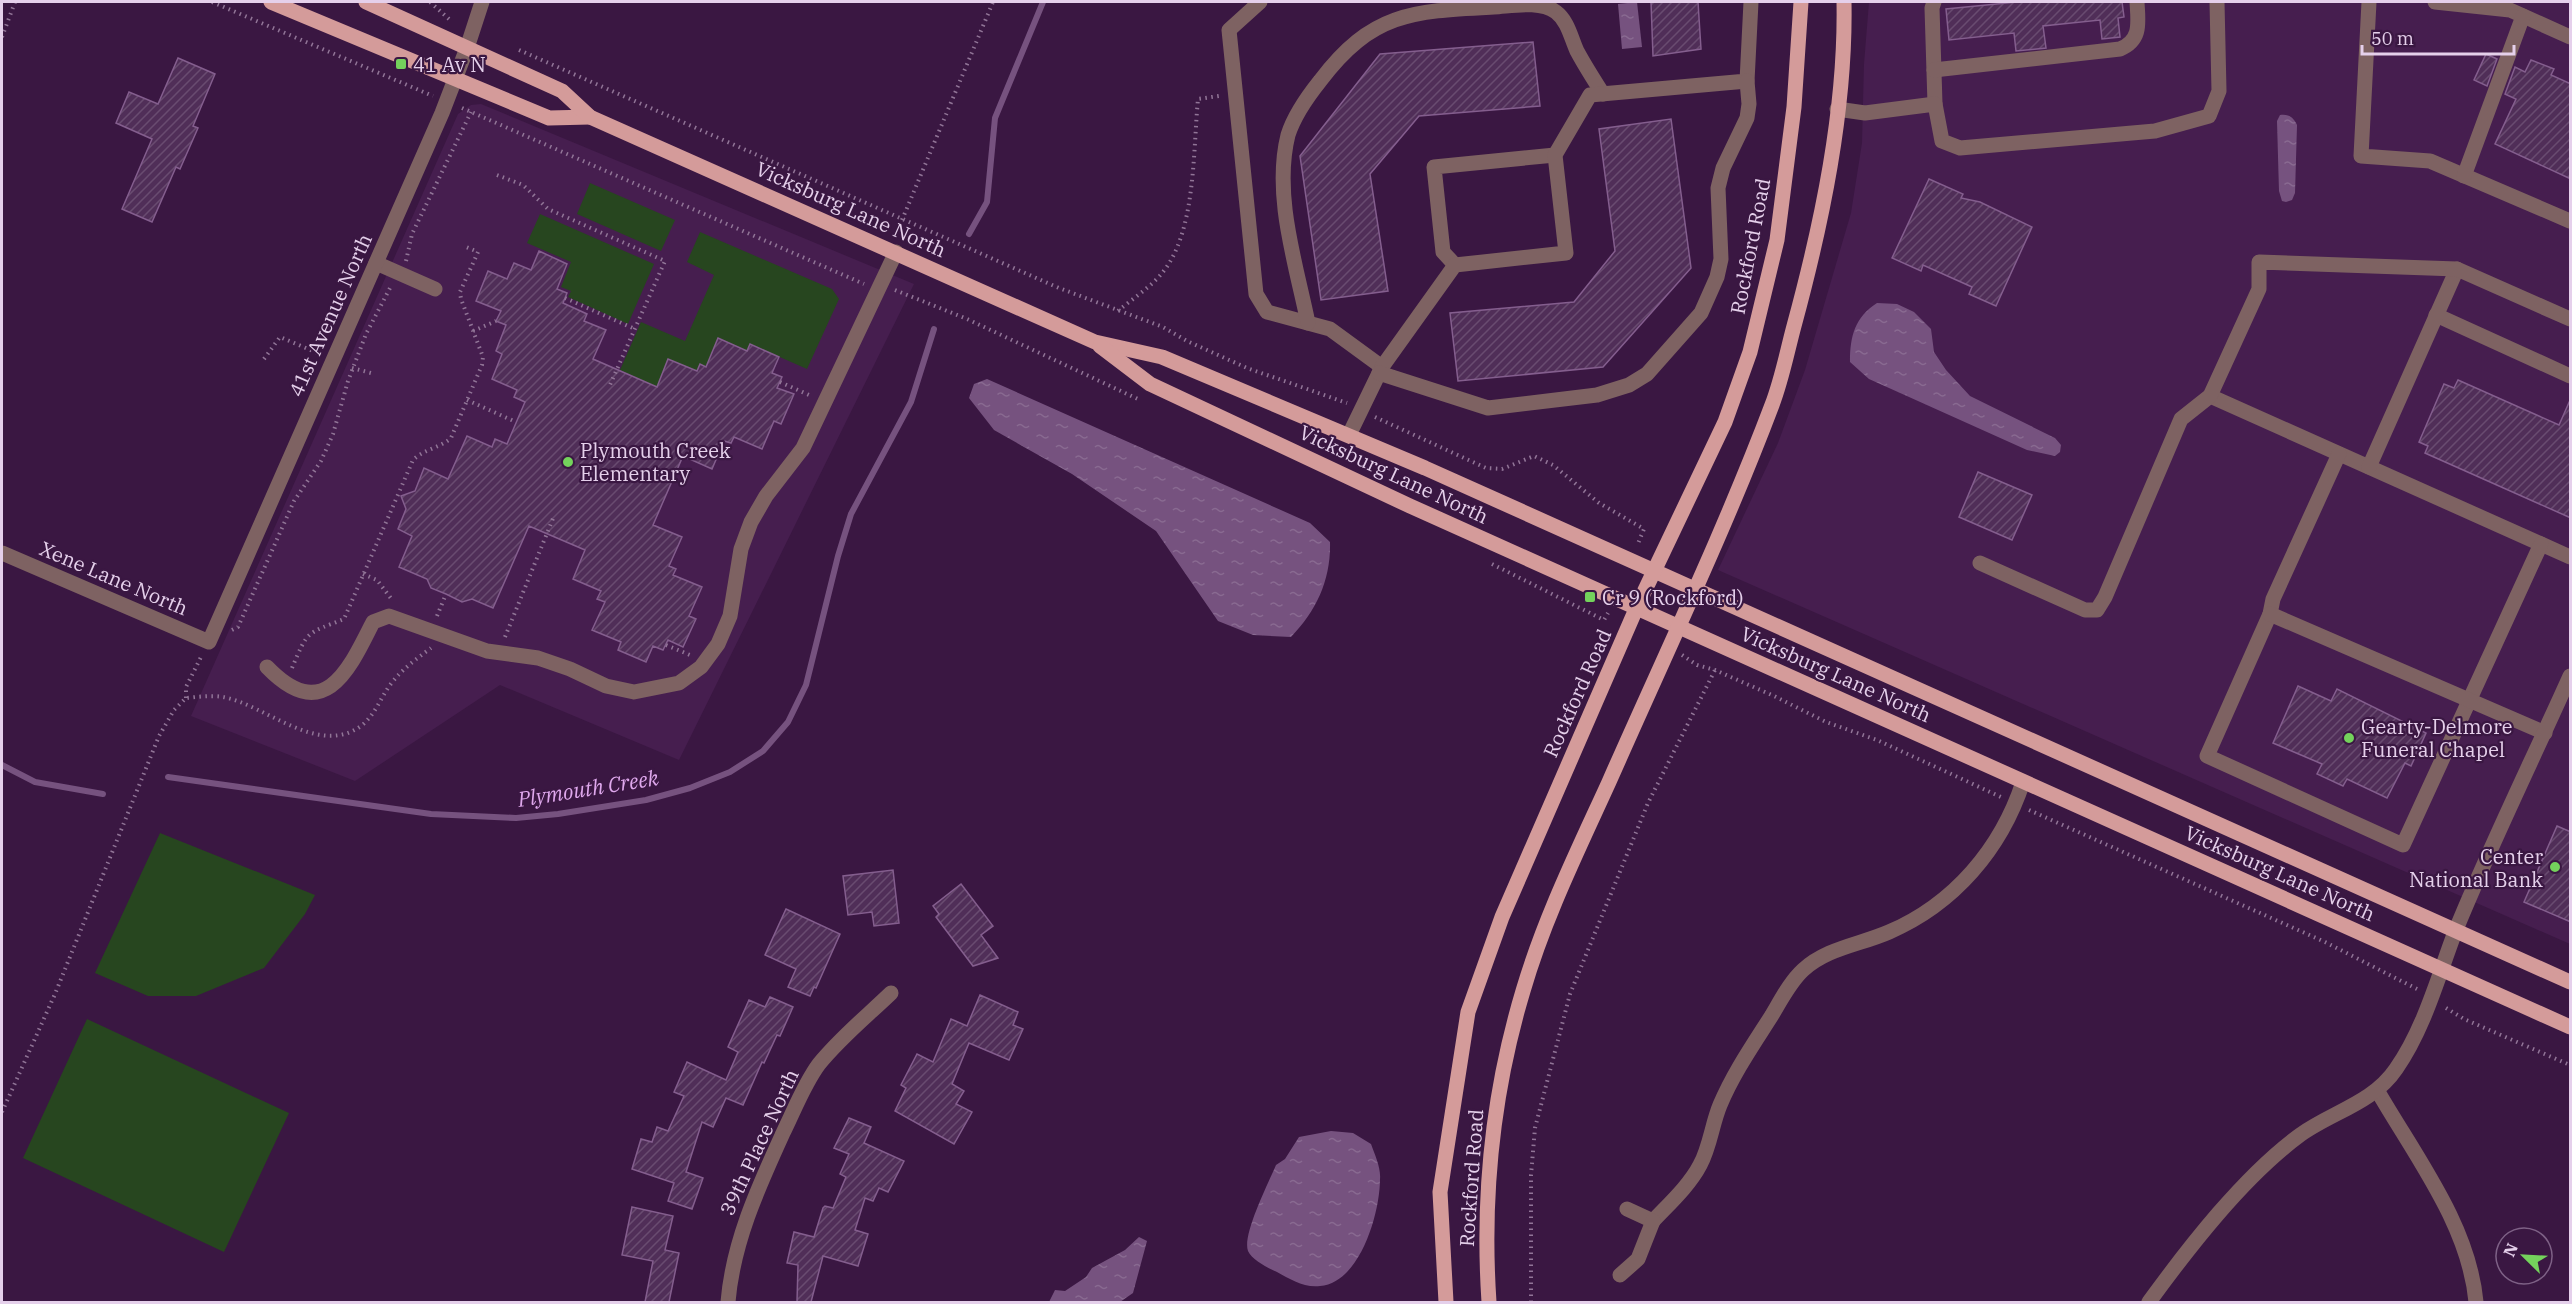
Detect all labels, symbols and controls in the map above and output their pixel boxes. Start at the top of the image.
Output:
scale bar [2362,18,2514,56]
text: 50 m [2371,27,2414,50]
place label: 41 Av N [413,51,486,78]
marker: 41 Av N [394,57,408,71]
street label: Vicksburg Lane North [751,155,951,263]
street label: Rockford Road [1724,176,1776,316]
street label: 41st Avenue North [282,229,378,401]
street label: Vicksburg Lane North [1295,418,1493,530]
place label: Plymouth Creek Elementary [580,437,731,487]
marker: Plymouth Creek Elementary [561,455,575,469]
street label: Xene Lane North [36,535,192,621]
place label: Cr 9 (Rockford) [1602,584,1744,611]
marker: Cr 9 (Rockford) [1583,590,1597,604]
street label: Vicksburg Lane North [1736,620,1936,728]
street label: Rockford Road [1537,624,1617,762]
place label: Gearty-Delmore Funeral Chapel [2361,713,2512,763]
marker: Gearty-Delmore Funeral Chapel [2342,731,2356,745]
water label: Plymouth Creek [515,763,661,813]
street label: Vicksburg Lane North [2180,819,2380,927]
place label: Center National Bank [2409,843,2543,893]
marker: Center National Bank [2548,860,2562,874]
street label: 39th Place North [713,1065,805,1219]
street label: Rockford Road [1453,1108,1489,1248]
north arrow [2494,1226,2554,1286]
text: N [2499,1240,2522,1260]

